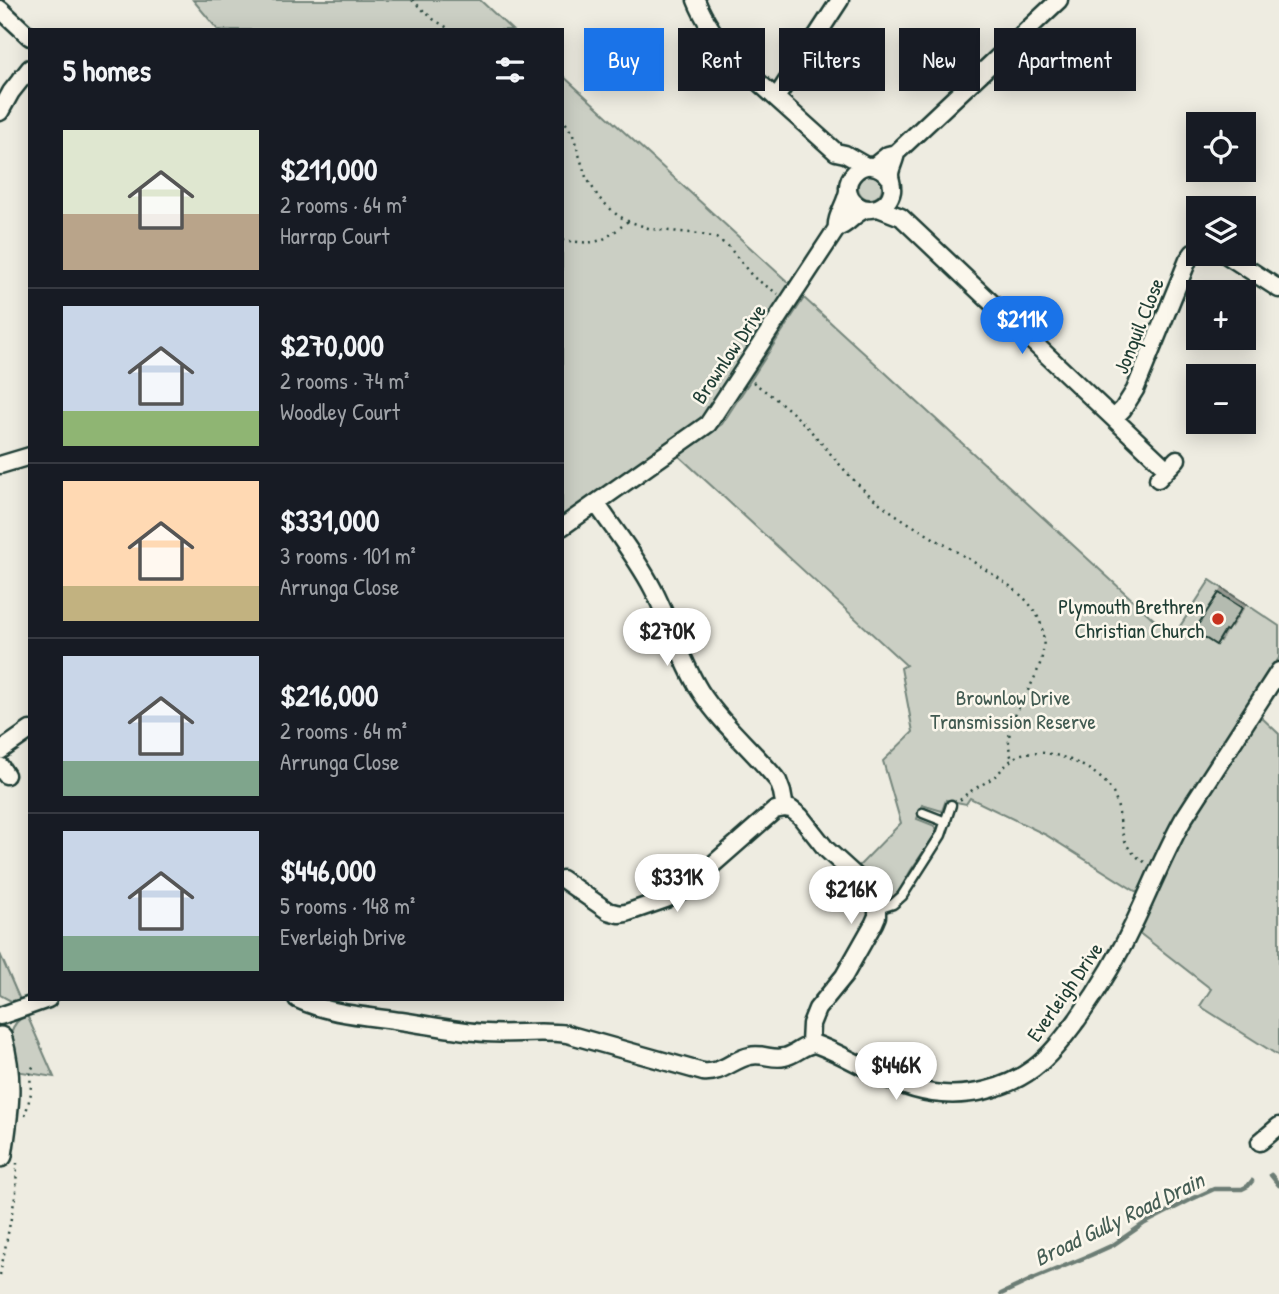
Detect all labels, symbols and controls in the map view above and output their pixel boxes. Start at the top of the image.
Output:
chip: Buy [584,28,664,91]
chip: Rent [678,28,765,91]
chip: Filters [779,28,885,91]
chip: New [899,28,980,91]
chip: Apartment [994,28,1136,91]
text: 5 homes [63,50,151,90]
icon: filters [491,51,529,89]
map controls [1186,112,1256,434]
button: locate [1186,112,1256,182]
text: $211,000 [280,149,377,189]
icon: home [119,158,203,242]
text: 2 rooms · 64 m² [280,189,407,220]
button: layers [1186,196,1256,266]
text: Harrap Court [280,220,389,251]
street label: Jonquil Close [1106,274,1171,378]
button: + [1186,280,1256,350]
pin: $211K [973,296,1071,356]
street label: Brownlow Drive [685,298,773,409]
text: $211K [996,303,1048,334]
text: $270,000 [280,325,384,365]
icon: home [119,334,203,418]
button: − [1186,364,1256,434]
text: 2 rooms · 74 m² [280,365,409,396]
text: Woodley Court [280,396,400,427]
text: $331,000 [280,500,379,540]
icon: home [119,509,203,593]
text: 3 rooms · 101 m² [280,540,416,571]
text: Arrunga Close [280,571,399,602]
place label: Plymouth Brethren Christian Church [1058,592,1204,645]
pin: $270K [618,608,716,668]
marker: Plymouth Brethren Christian Church [1210,611,1226,627]
text: $270K [639,615,695,646]
text: $216,000 [280,675,379,715]
park label: Brownlow Drive Transmission Reserve [930,683,1096,736]
icon: home [119,684,203,768]
text: 2 rooms · 64 m² [280,715,407,746]
text: Arrunga Close [280,746,399,777]
text: $446,000 [280,850,376,890]
pin: $331K [628,855,726,914]
icon: home [119,859,203,943]
text: $331K [651,861,703,892]
pin: $216K [802,866,900,926]
text: $216K [825,873,877,904]
text: 5 rooms · 148 m² [280,890,415,921]
text: Everleigh Drive [280,921,406,952]
street label: Everleigh Drive [1020,936,1110,1047]
pin: $446K [847,1042,945,1102]
text: $446K [871,1049,921,1080]
water label: Broad Gully Road Drain [1029,1163,1211,1274]

